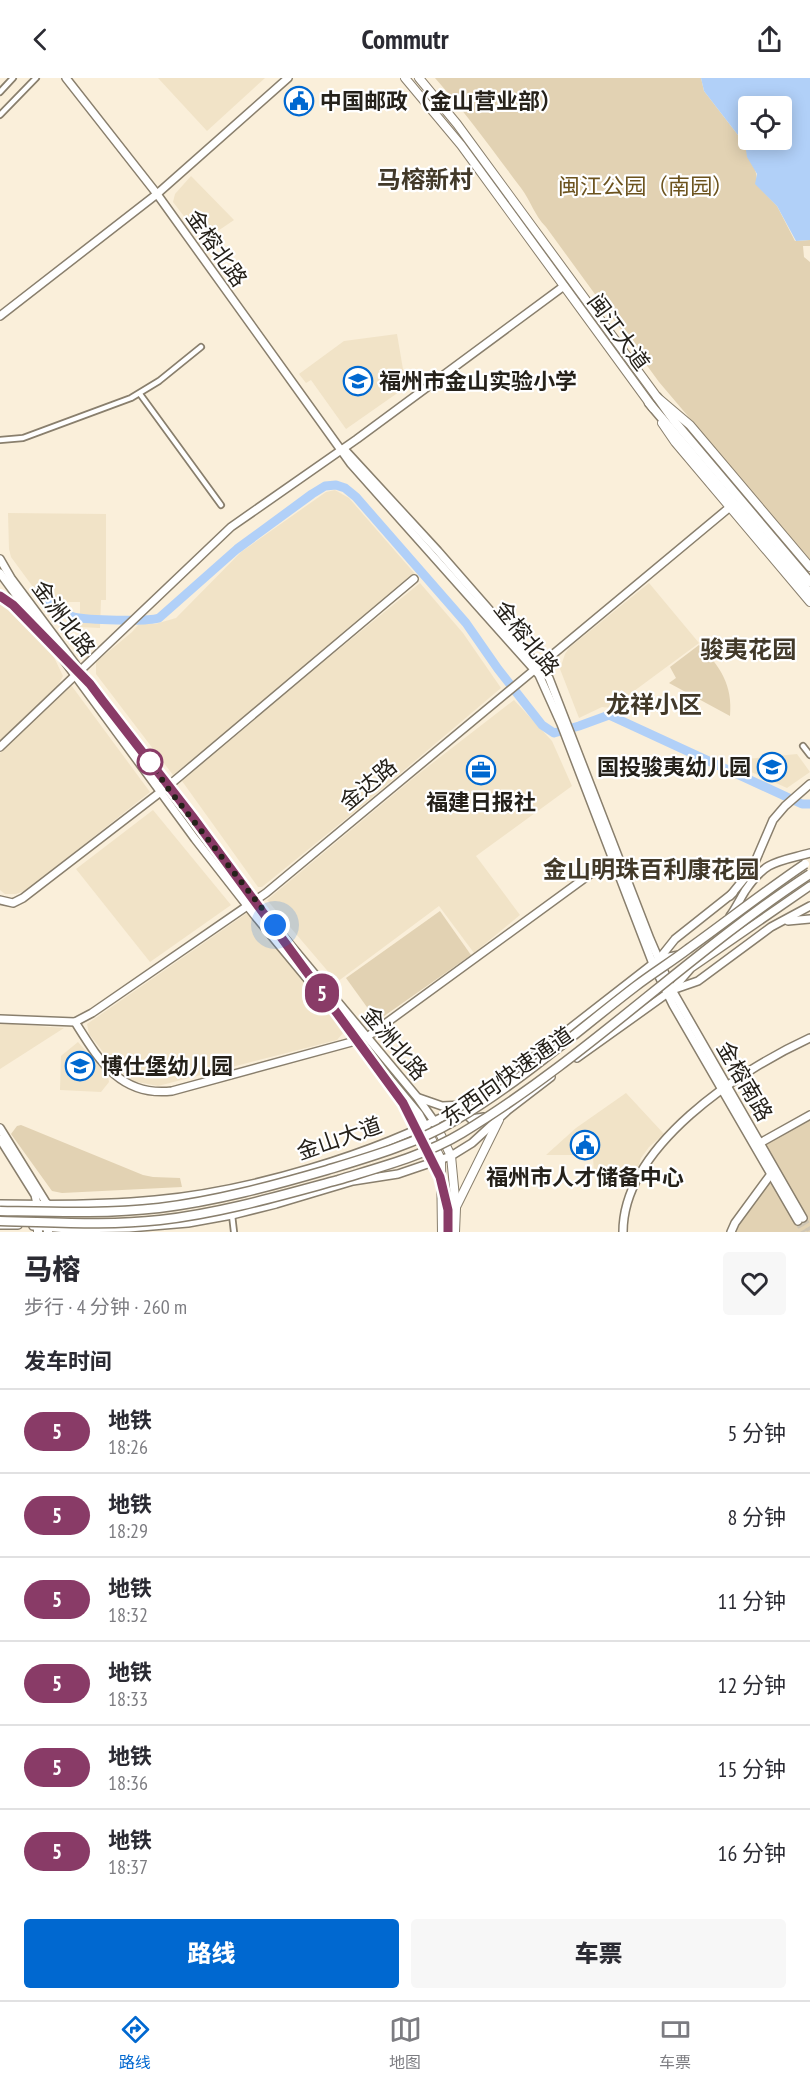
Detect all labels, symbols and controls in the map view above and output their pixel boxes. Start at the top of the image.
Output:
text: Commutr [361,22,449,56]
icon: back [24,23,57,56]
icon: share [753,23,786,56]
public building icon: 中国邮政（金山营业部） [283,85,315,117]
place label: 中国邮政（金山营业部） [320,87,562,115]
map controls [738,96,792,150]
button: locate [738,96,792,150]
district label: 马榕新村 [377,164,473,195]
park label: 闽江公园（南园） [558,172,734,200]
street label: 金榕北路 [180,204,254,292]
street label: 闽江大道 [582,288,656,376]
school or university icon: 福州市金山实验小学 [342,365,374,397]
place label: 福州市金山实验小学 [379,367,577,395]
street label: 金洲北路 [26,574,102,662]
street label: 金榕北路 [488,595,566,681]
district label: 骏夷花园 [700,634,796,665]
district label: 龙祥小区 [606,689,702,720]
unlabelled marker [137,749,163,775]
school or university icon: 国投骏夷幼儿园 [756,751,788,783]
street label: 金达路 [334,752,402,816]
place label: 国投骏夷幼儿园 [597,753,751,781]
office icon: 福建日报社 [465,754,497,786]
place label: 福建日报社 [426,788,536,816]
district label: 金山明珠百利康花园 [543,854,759,885]
your location [260,910,290,940]
line badge: 5 [302,974,342,1012]
text: 5 [317,980,327,1007]
street label: 金洲北路 [356,1000,434,1086]
street label: 东西向快速通道 [436,1020,578,1132]
street label: 金榕南路 [711,1036,779,1126]
school or university icon: 博仕堡幼儿园 [64,1050,96,1082]
place label: 博仕堡幼儿园 [101,1052,233,1080]
street label: 金山大道 [293,1110,385,1166]
public building icon: 福州市人才储备中心 [569,1129,601,1161]
place label: 福州市人才储备中心 [486,1163,684,1191]
text: 马榕 [24,1250,80,1287]
button: heart [723,1252,786,1315]
text: 步行 · 4 分钟 · 260 m [24,1294,187,1320]
text: 发车时间 [24,1347,112,1375]
text: 地铁 [108,1406,152,1434]
text: 5 [52,1418,62,1445]
text: 5 分钟 [727,1419,786,1447]
text: 18:26 [108,1434,148,1460]
text: 地铁 [108,1490,152,1518]
text: 5 [52,1502,62,1529]
text: 8 分钟 [727,1503,786,1531]
text: 18:29 [108,1518,148,1544]
text: 地铁 [108,1574,152,1602]
text: 5 [52,1586,62,1613]
text: 11 分钟 [718,1587,786,1615]
text: 18:32 [108,1602,148,1628]
text: 地铁 [108,1658,152,1686]
text: 5 [52,1670,62,1697]
text: 12 分钟 [718,1671,786,1699]
text: 18:33 [108,1686,148,1712]
text: 地铁 [108,1742,152,1770]
text: 5 [52,1754,62,1781]
text: 15 分钟 [718,1755,786,1783]
text: 18:36 [108,1770,148,1796]
text: 地铁 [108,1826,152,1854]
text: 5 [52,1838,62,1865]
text: 16 分钟 [718,1839,786,1867]
text: 18:37 [108,1854,148,1880]
button: 路线 [24,1919,399,1988]
button: 车票 [411,1919,786,1988]
tab: 路线 [119,2013,152,2073]
tab: 地图 [389,2013,422,2073]
tab: 车票 [659,2013,692,2073]

